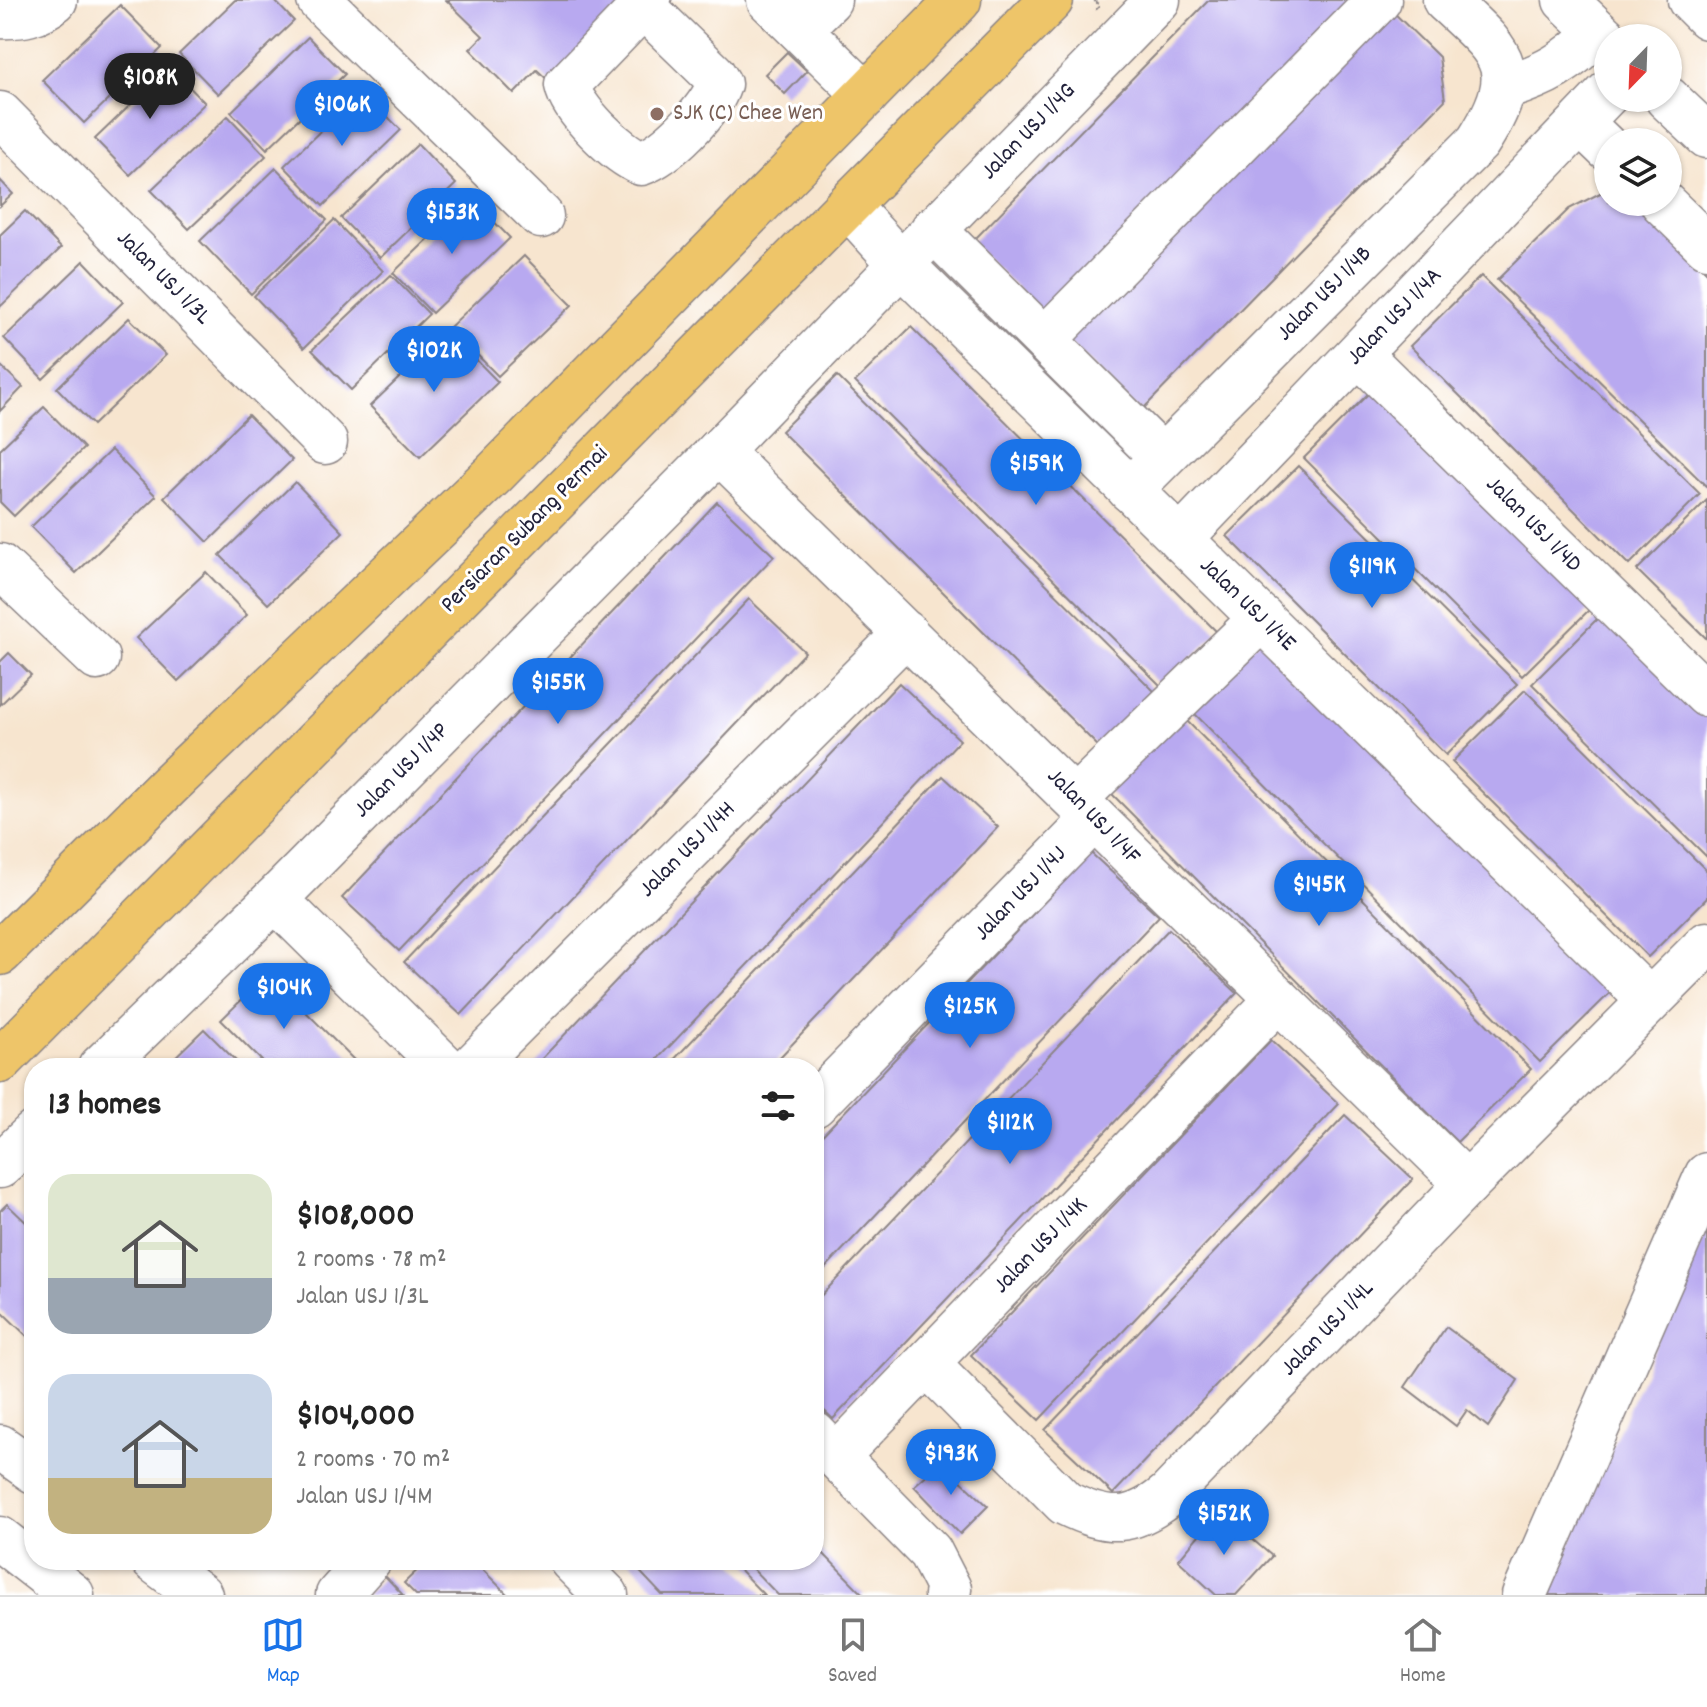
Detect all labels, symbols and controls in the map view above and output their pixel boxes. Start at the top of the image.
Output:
north arrow [1594,24,1682,112]
map controls [1594,24,1682,216]
pin: $108K [94,53,206,121]
text: $108K [122,60,178,97]
street label: Jalan USJ 1/4G [974,76,1084,188]
pin: $106K [286,80,398,148]
text: $106K [313,87,371,124]
place label: SJK (C) Chee Wen [673,97,823,131]
marker: SJK (C) Chee Wen [648,105,666,123]
button: layers [1594,128,1682,216]
pin: $153K [396,188,508,256]
text: $153K [425,195,479,232]
street label: Jalan USJ 1/3L [108,223,218,333]
street label: Jalan USJ 1/4B [1269,238,1381,350]
street label: Jalan USJ 1/4A [1339,260,1451,374]
pin: $102K [378,326,490,394]
text: $102K [406,333,462,370]
street label: Persiaran Subang Permai [433,438,617,622]
pin: $159K [980,439,1092,507]
text: $159K [1009,446,1063,483]
street label: Jalan USJ 1/4D [1477,469,1589,581]
pin: $119K [1316,542,1428,610]
text: $119K [1348,549,1396,586]
street label: Jalan USJ 1/4E [1191,550,1303,660]
pin: $155K [502,658,614,726]
text: $155K [531,665,585,702]
street label: Jalan USJ 1/4P [347,715,458,826]
street label: Jalan USJ 1/4F [1038,761,1148,873]
street label: Jalan USJ 1/4H [632,794,744,906]
street label: Jalan USJ 1/4J [967,839,1075,949]
pin: $145K [1263,860,1375,928]
text: $145K [1292,867,1346,904]
pin: $104K [228,963,340,1031]
text: $104K [256,970,312,1007]
pin: $125K [914,982,1026,1050]
text: $125K [943,989,997,1026]
text: 13 homes [48,1082,162,1131]
icon: filters [756,1084,800,1128]
pin: $112K [954,1098,1066,1166]
text: $112K [986,1105,1034,1142]
street label: Jalan USJ 1/4K [986,1190,1096,1302]
text: $108,000 [296,1193,415,1242]
icon: home [112,1206,208,1302]
text: 2 rooms · 78 m² [296,1242,446,1279]
street label: Jalan USJ 1/4L [1273,1273,1383,1385]
text: Jalan USJ 1/3L [296,1279,429,1316]
text: $104,000 [296,1393,415,1442]
icon: home [112,1406,208,1502]
pin: $193K [895,1429,1007,1497]
text: $193K [924,1436,978,1473]
text: 2 rooms · 70 m² [296,1442,450,1479]
text: Jalan USJ 1/4M [296,1479,433,1516]
pin: $152K [1168,1489,1280,1557]
text: $152K [1197,1496,1251,1533]
tab: Map [261,1613,305,1692]
tab: Saved [828,1613,877,1692]
tab: Home [1400,1613,1446,1692]

